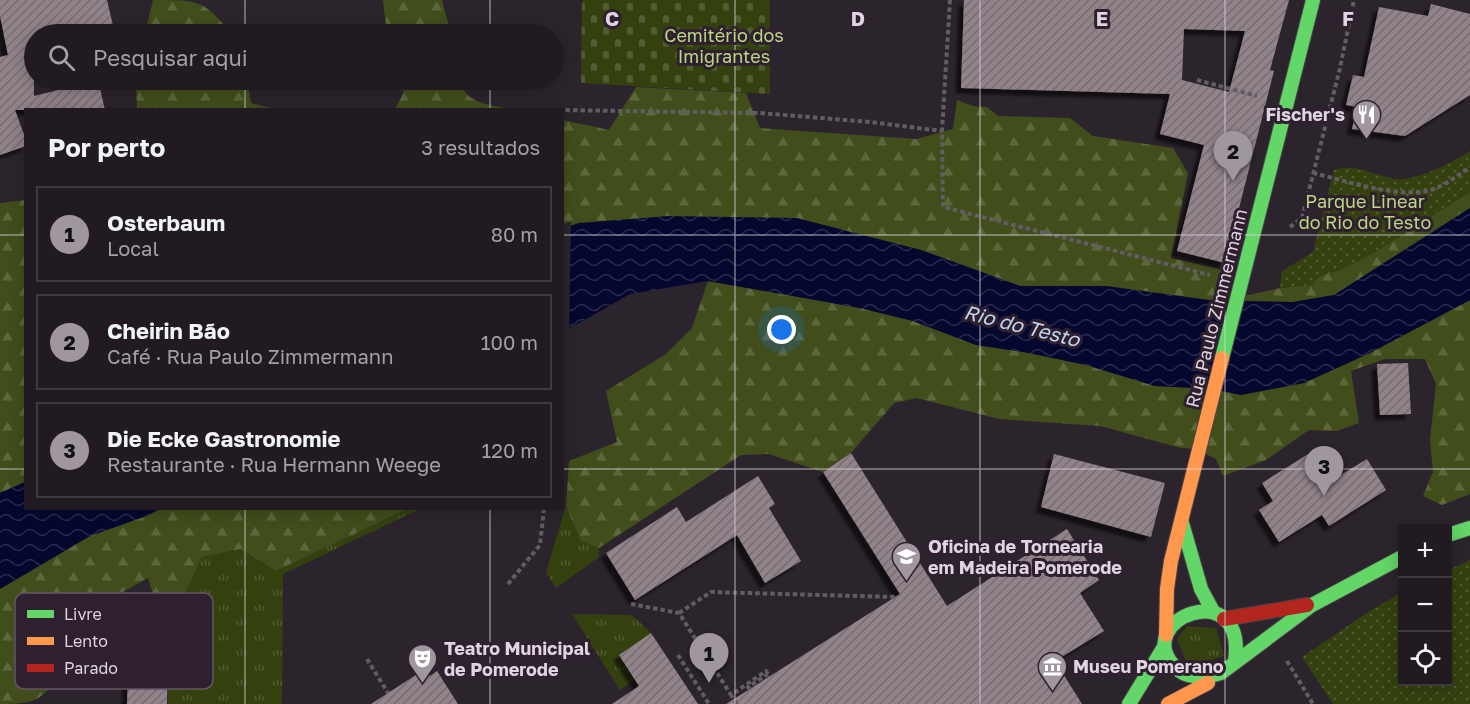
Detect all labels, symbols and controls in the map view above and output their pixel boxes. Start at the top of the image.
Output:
text: C [605,6,619,30]
text: D [851,6,865,30]
text: E [1096,6,1108,30]
text: F [1342,6,1354,30]
search box [24,24,564,90]
park label: Cemitério dos Imigrantes [664,24,784,67]
icon: search [45,41,78,74]
text: Pesquisar aqui [93,44,248,71]
restaurant icon: Fischer's [1350,98,1382,140]
place label: Fischer's [1265,103,1345,125]
text: Por perto [48,132,165,163]
pin: 2 [1214,132,1252,181]
text: 3 resultados [421,135,540,159]
park label: Parque Linear do Rio do Testo [1299,190,1431,233]
street label: Rua Paulo Zimmermann [1181,206,1251,410]
text: Osterbaum [107,209,225,236]
text: 1 [64,222,75,246]
text: 80 m [491,222,538,246]
text: Local [107,236,159,260]
water label: Rio do Testo [962,299,1083,351]
your location [767,315,796,344]
text: Cheirin Bão [107,317,230,344]
text: 2 [63,330,76,354]
text: 100 m [481,330,538,354]
text: Café · Rua Paulo Zimmermann [107,344,393,368]
text: Die Ecke Gastronomie [107,425,340,452]
text: 3 [63,438,76,462]
text: 120 m [482,438,538,462]
pin: 3 [1304,446,1344,496]
text: Restaurante · Rua Hermann Weege [107,452,441,476]
map controls [1398,524,1452,686]
button: + [1398,524,1452,578]
place label: Oficina de Tornearia em Madeira Pomerode [928,535,1122,578]
school or university icon: Oficina de Tornearia em Madeira Pomerode [891,540,923,582]
button: − [1398,578,1452,632]
legend [15,593,213,689]
text: Livre [64,604,102,624]
text: Lento [64,631,108,651]
button: locate [1398,632,1452,686]
pin: 1 [690,634,728,683]
place label: Teatro Municipal de Pomerode [444,637,590,680]
theatre icon: Teatro Municipal de Pomerode [407,642,439,684]
museum icon: Museu Pomerano [1036,650,1068,692]
place label: Museu Pomerano [1073,655,1224,677]
text: Parado [64,658,118,678]

